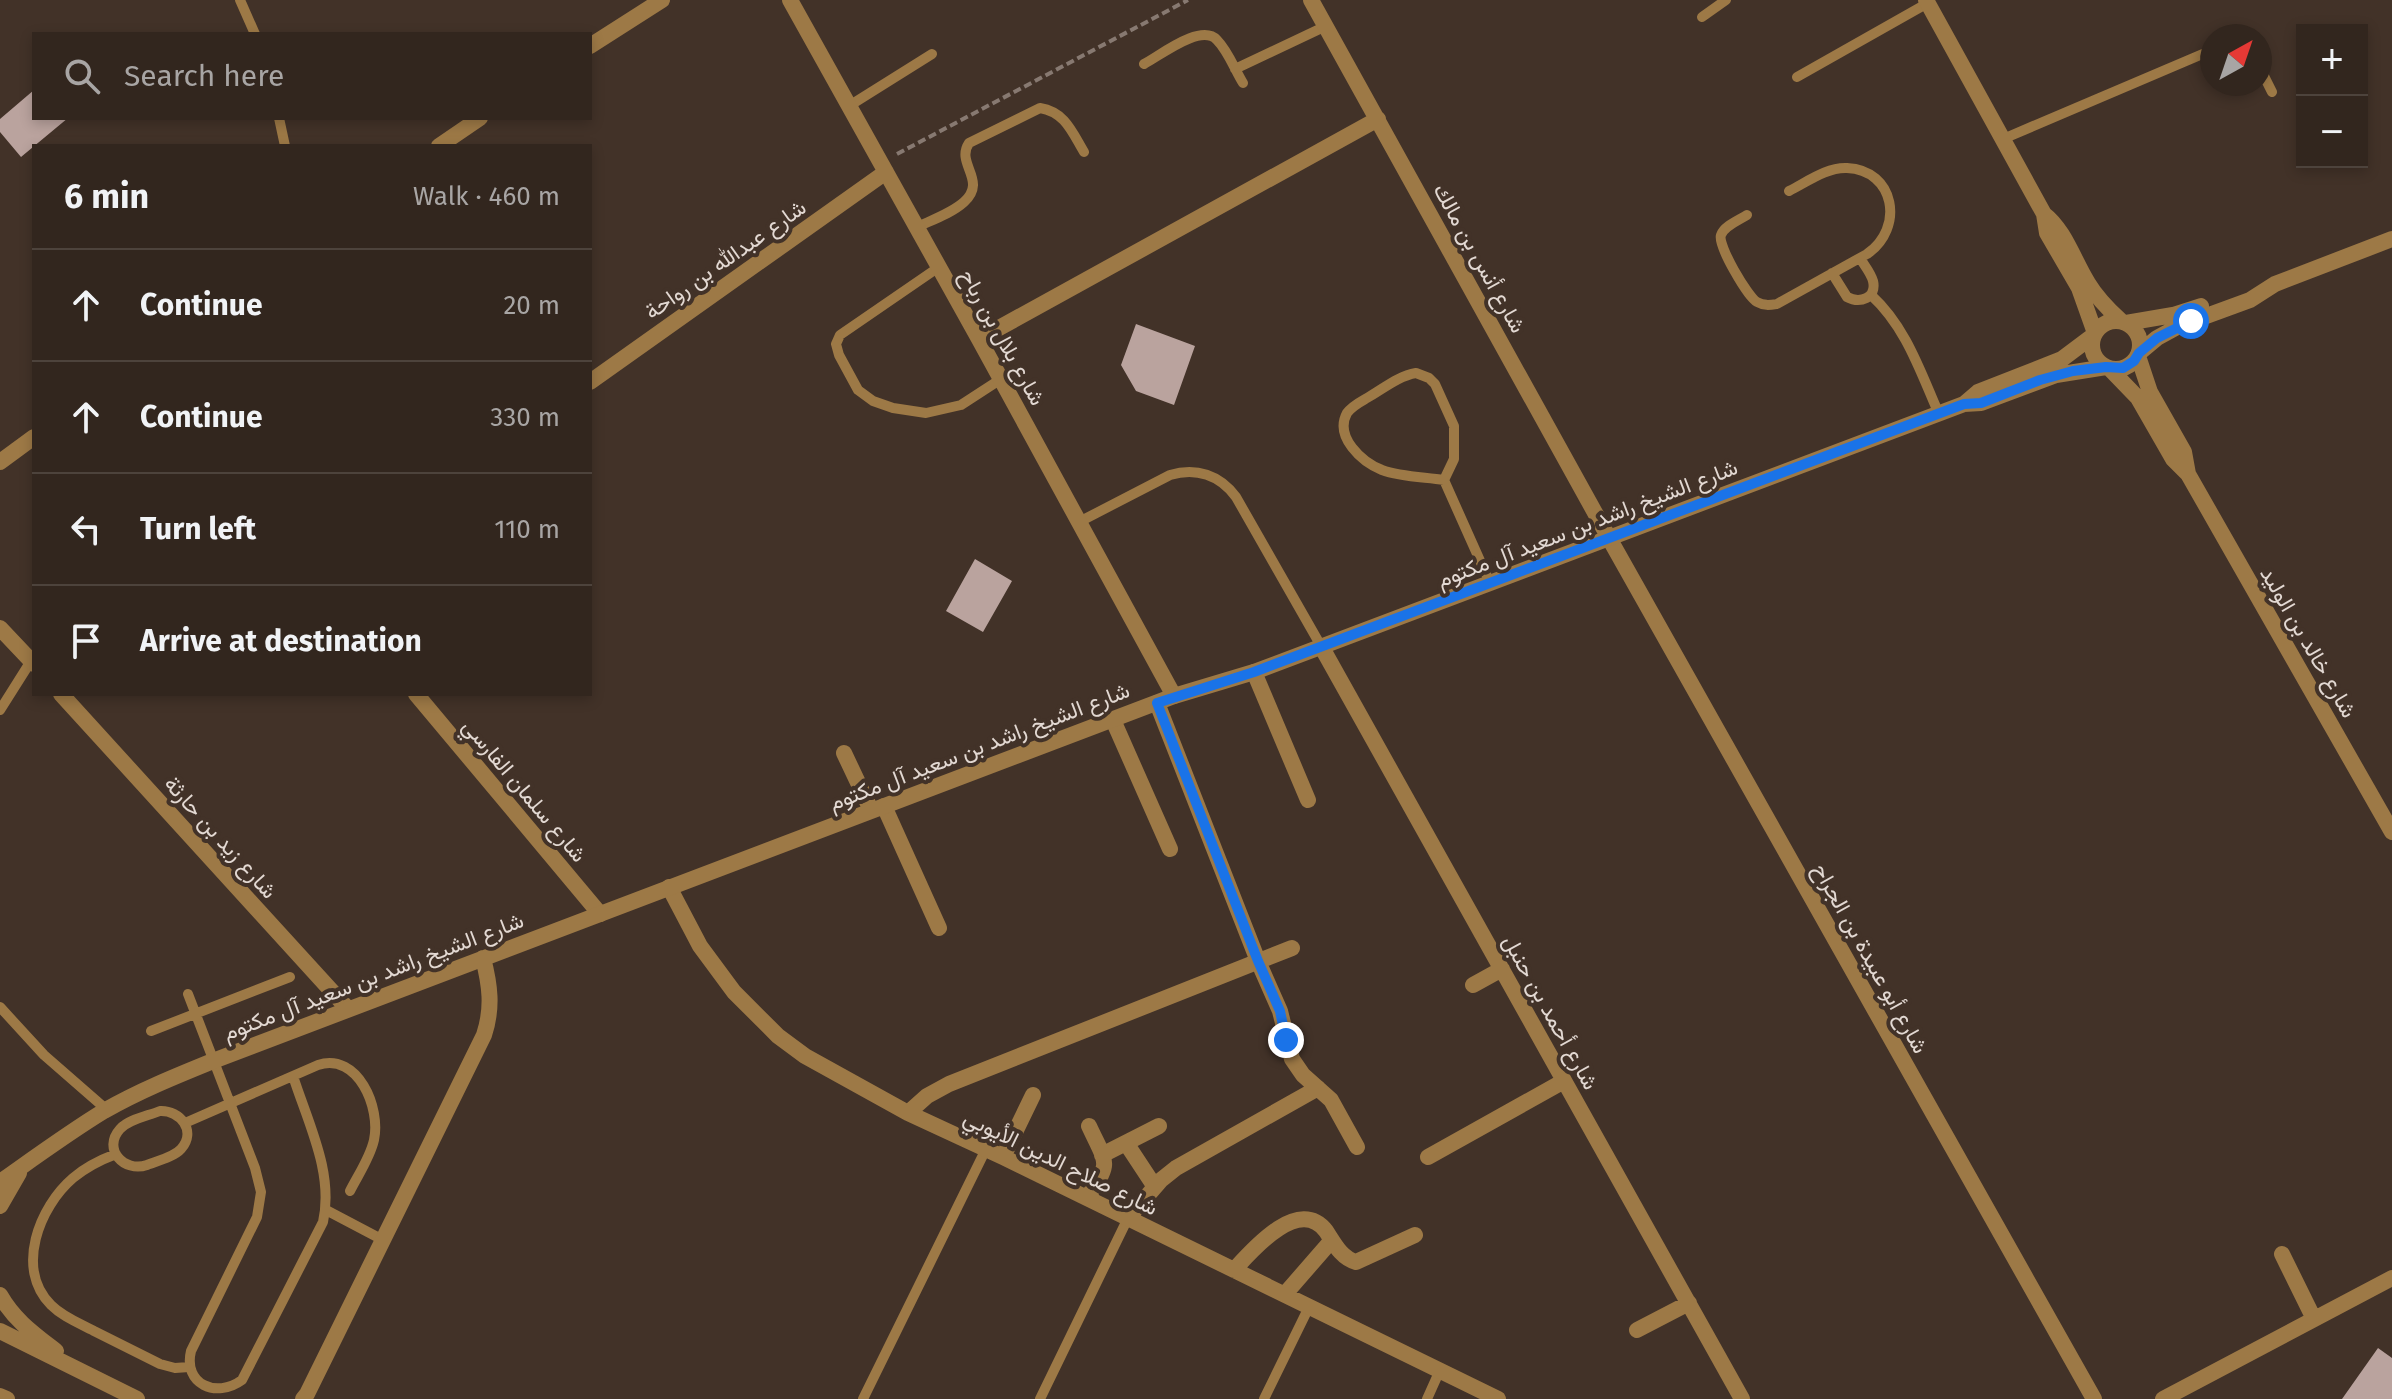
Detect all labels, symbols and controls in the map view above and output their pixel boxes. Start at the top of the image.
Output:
north arrow [2200,24,2272,96]
map controls [2296,24,2368,168]
button: + [2296,24,2368,96]
search box [32,32,592,120]
icon: search [60,54,104,98]
text: Search here [124,58,284,94]
button: − [2296,96,2368,168]
text: 6 min [64,176,149,217]
street label: شارع أنس بن مالك [1427,179,1532,338]
text: Walk · 460 m [413,181,560,212]
street label: شارع عبدالله بن رواحة [639,194,812,326]
street label: شارع بلال بن رباح [953,264,1051,411]
icon: ahead [64,283,108,327]
text: Continue [140,287,263,323]
text: 20 m [503,290,560,321]
route start [2173,303,2209,339]
icon: ahead [64,395,108,439]
text: Continue [140,399,263,435]
text: 330 m [490,402,560,433]
street label: شارع الشيخ راشد بن سعيد آل مكتوم [1433,454,1742,594]
icon: left [64,507,108,551]
text: Turn left [140,511,256,547]
text: 110 m [494,514,560,545]
street label: شارع خالد بن الوليد [2254,562,2363,723]
icon: arrive [64,619,108,663]
text: Arrive at destination [140,623,422,659]
street label: شارع الشيخ راشد بن سعيد آل مكتوم [825,677,1134,817]
street label: شارع سلمان الفارسي [453,713,593,871]
street label: شارع زيد بن حارثة [158,771,283,905]
street label: شارع أبو عبيدة بن الجراح [1806,858,1934,1059]
street label: شارع الشيخ راشد بن سعيد آل مكتوم [219,907,528,1047]
street label: شارع أحمد بن حنبل [1496,930,1604,1095]
route end [1268,1022,1304,1058]
street label: شارع صلاح الدين الأيوبي [957,1104,1162,1226]

